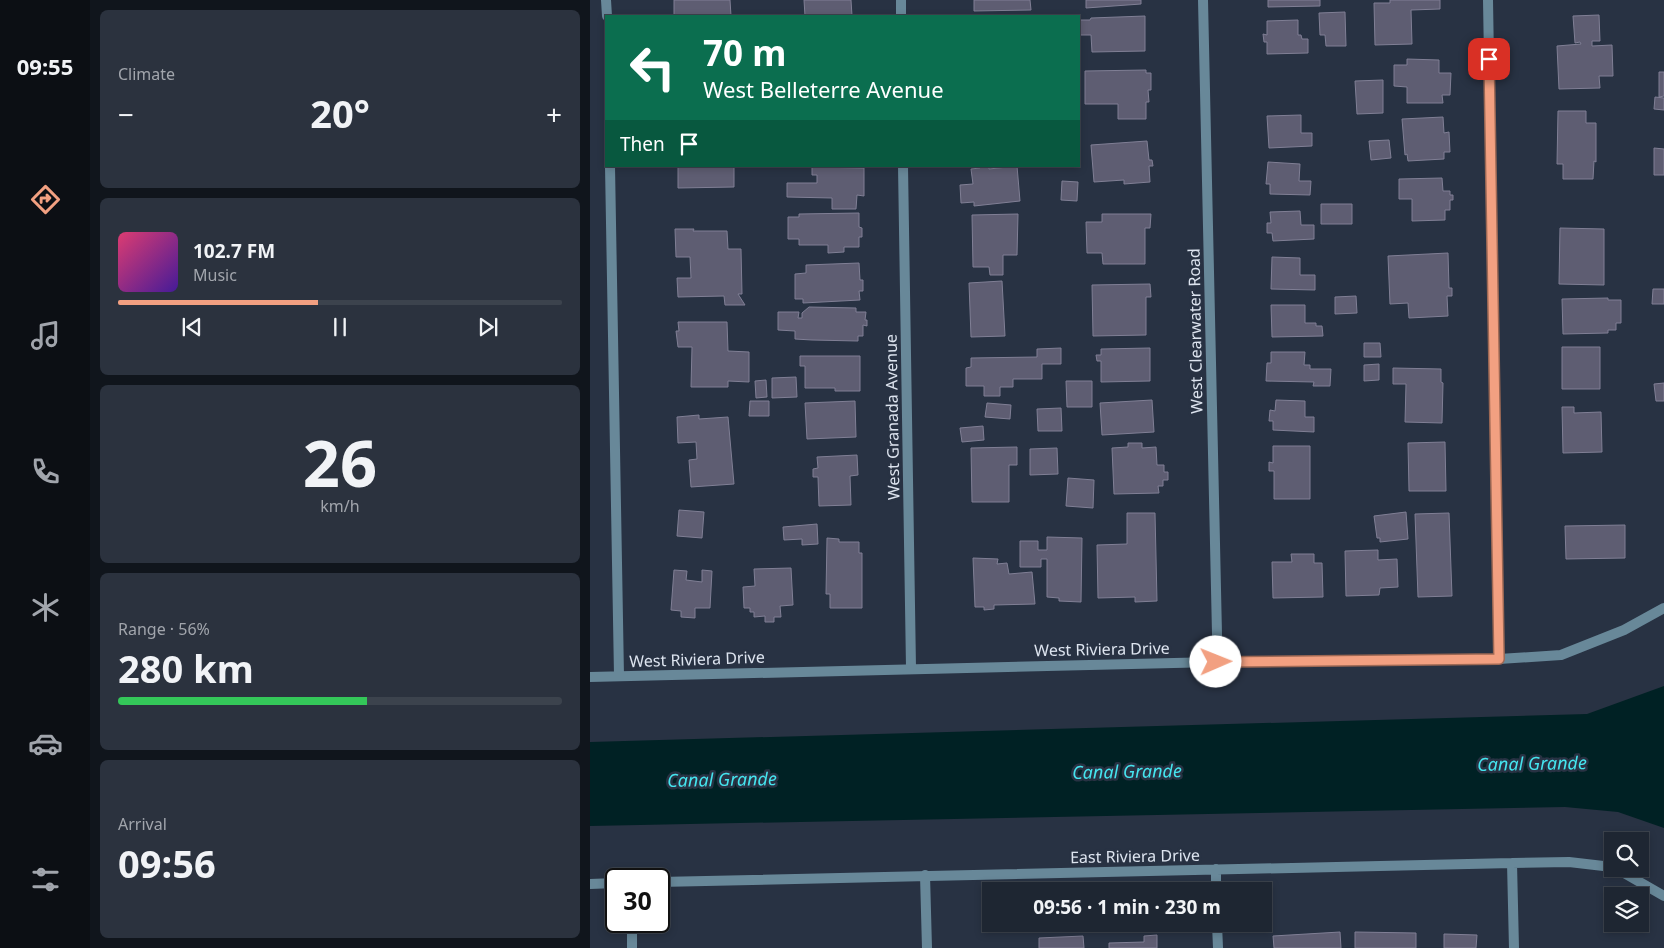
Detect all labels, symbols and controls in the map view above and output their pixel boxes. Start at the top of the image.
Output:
text: 70 m [703,29,786,76]
icon: left [620,35,685,100]
pin [1468,38,1510,80]
icon: arrive [1475,45,1503,73]
text: 09:55 [17,51,73,81]
text: Climate [118,63,175,85]
text: West Belleterre Avenue [703,74,944,104]
text: 20° [310,87,370,139]
text: − [118,95,134,133]
text: + [546,95,562,133]
icon: arrive [675,130,703,158]
text: Then [620,131,665,157]
icon: directions [28,182,63,217]
text: 102.7 FM [193,238,275,264]
street label: West Clearwater Road [1183,248,1207,414]
text: Music [193,264,237,286]
icon: previous [178,313,206,341]
icon: pause [326,313,354,341]
icon: next [474,313,502,341]
icon: music [28,318,63,353]
street label: West Granada Avenue [880,334,904,500]
text: 26 [303,418,377,506]
icon: phone [28,454,63,489]
text: km/h [320,495,360,517]
icon: climate [28,590,63,625]
text: Range · 56% [118,618,210,640]
position arrow [1189,635,1241,687]
street label: West Riviera Drive [1034,637,1170,661]
text: 280 km [118,642,254,694]
street label: West Riviera Drive [629,646,765,672]
icon: car [28,726,63,761]
water label: Canal Grande [1477,750,1587,776]
water label: Canal Grande [1072,758,1182,784]
water label: Canal Grande [667,766,777,792]
text: Arrival [118,813,167,835]
map controls [1604,832,1649,932]
button: search [1604,832,1649,877]
text: 09:56 [118,837,216,889]
street label: East Riviera Drive [1070,844,1200,868]
icon: filters [28,862,63,897]
speed limit sign: 30 [605,868,670,933]
button: layers [1604,887,1649,932]
text: 09:56 · 1 min · 230 m [1033,894,1221,920]

